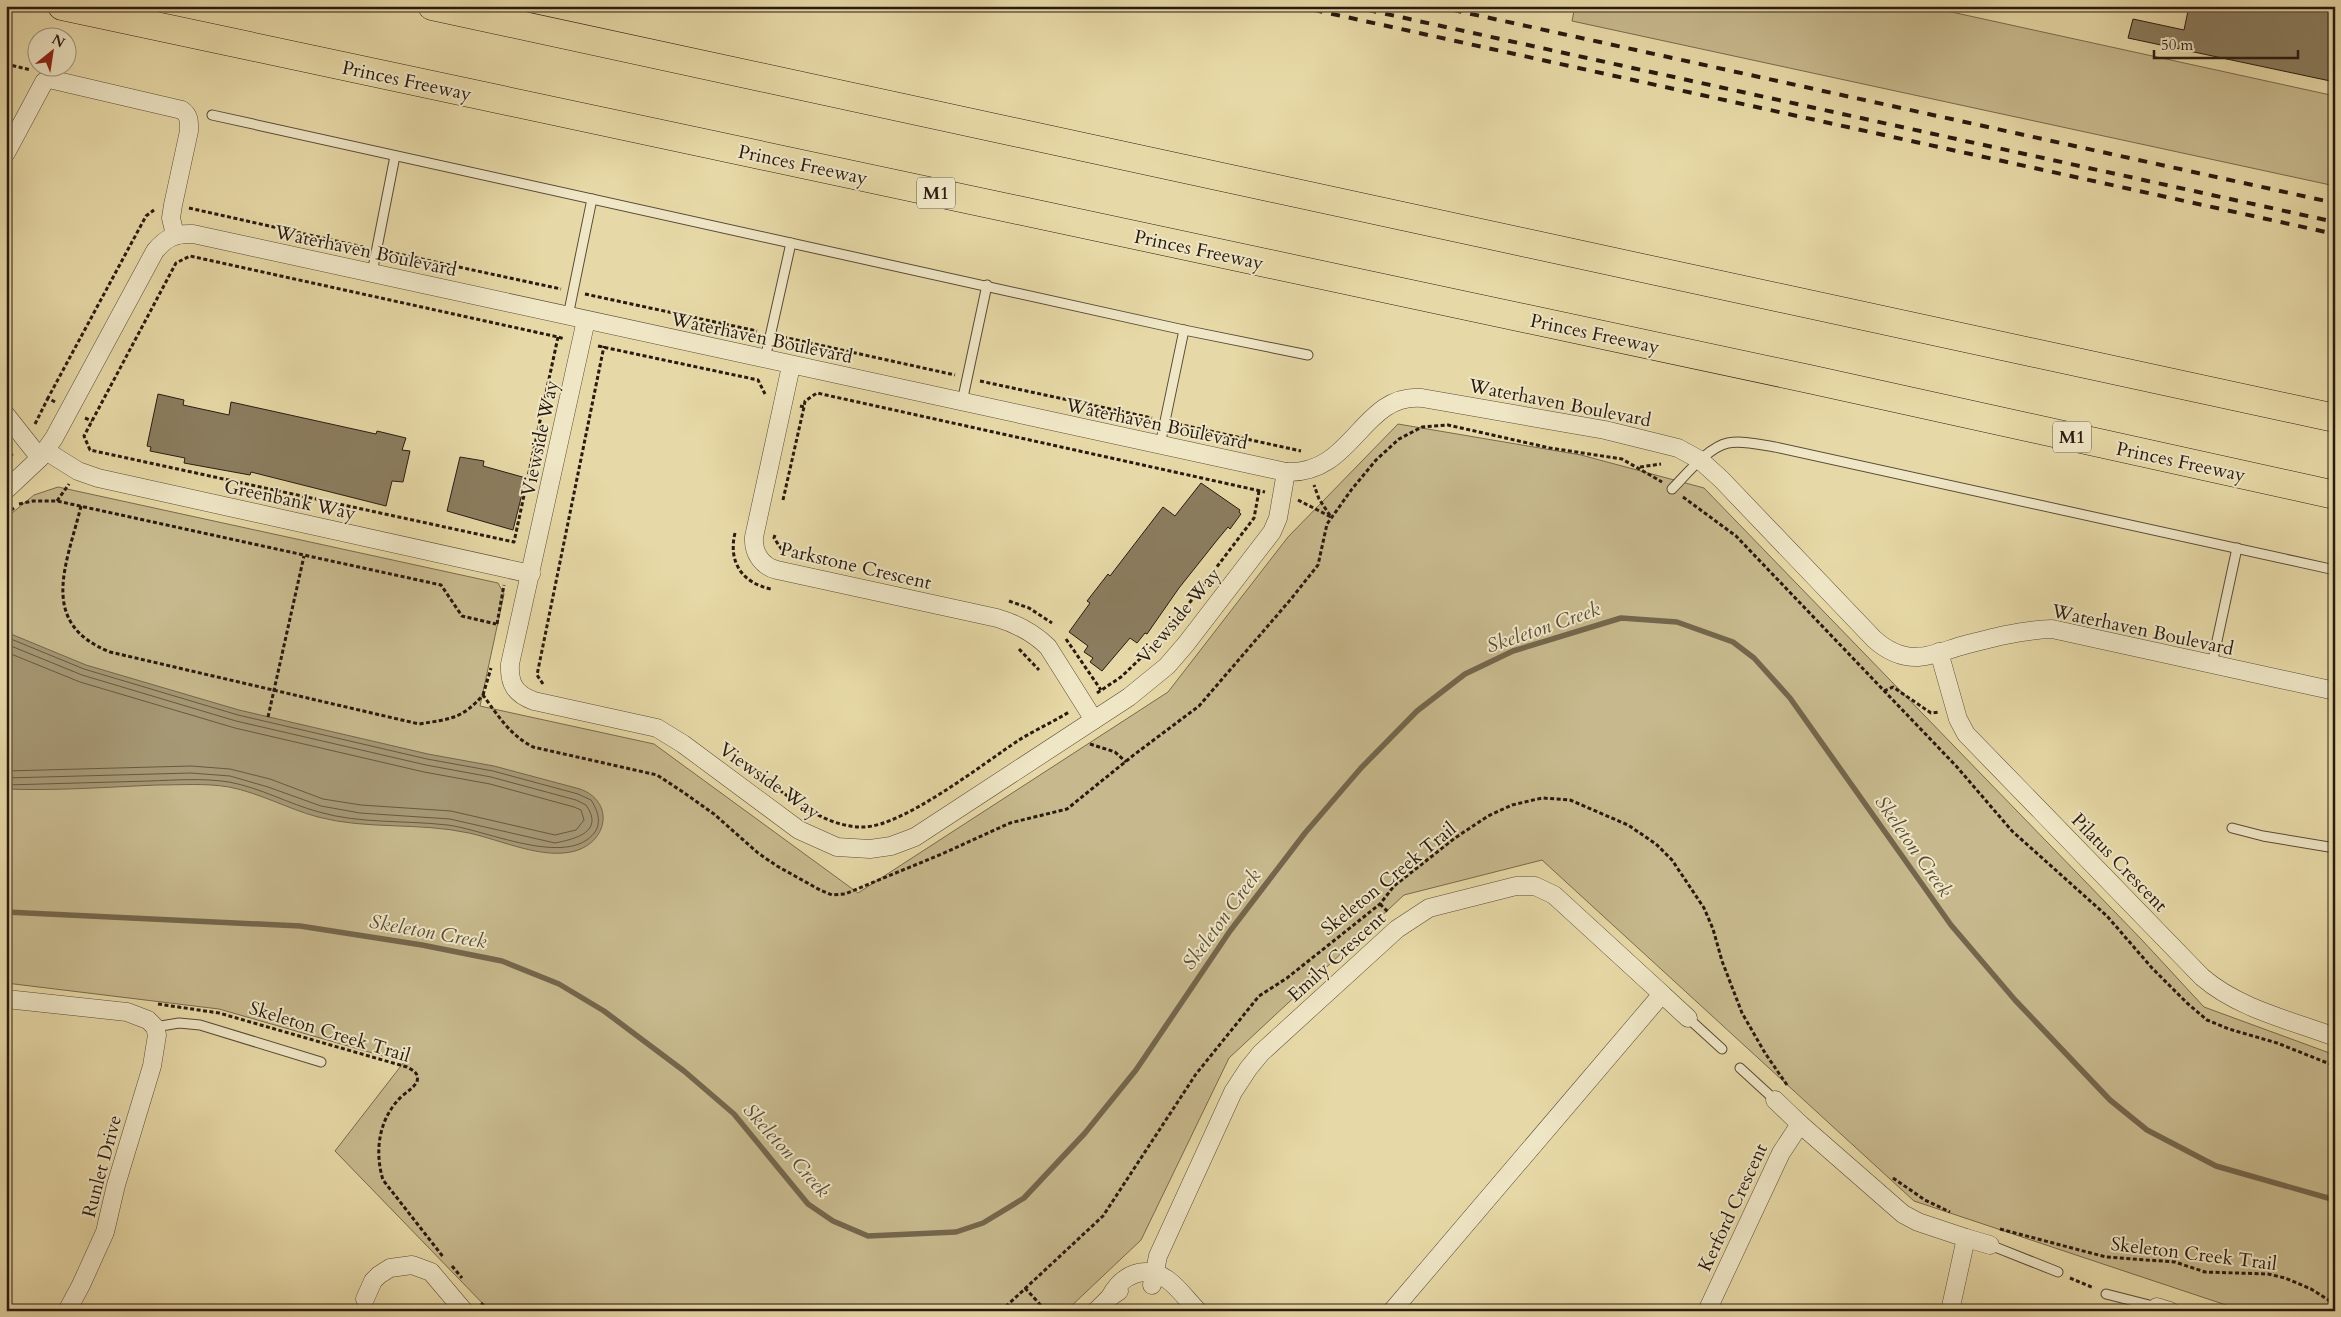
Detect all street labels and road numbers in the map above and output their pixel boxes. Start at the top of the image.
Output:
street label: Princes Freeway [340,55,474,107]
street label: Princes Freeway [736,139,870,191]
road number: M1 [917,178,955,208]
street label: Waterhaven Boulevard [271,219,459,283]
street label: Princes Freeway [1132,224,1266,276]
street label: Waterhaven Boulevard [667,306,855,370]
street label: Princes Freeway [1528,308,1662,360]
street label: Waterhaven Boulevard [1465,372,1653,433]
street label: Viewside Way [515,378,565,499]
street label: Waterhaven Boulevard [1062,392,1250,456]
road number: M1 [2053,422,2091,452]
street label: Princes Freeway [2114,436,2248,488]
street label: Greenbank Way [222,473,358,527]
street label: Parkstone Crescent [778,536,934,596]
street label: Viewside Way [1131,562,1227,669]
street label: Waterhaven Boulevard [2048,598,2236,662]
street label: Viewside Way [714,736,825,825]
street label: Pilatus Crescent [2065,808,2173,918]
street label: Skeleton Creek Trail [1315,816,1462,941]
street label: Emily Crescent [1282,906,1391,1008]
street label: Skeleton Creek Trail [246,995,414,1069]
street label: Runlet Drive [76,1112,128,1220]
street label: Kerford Crescent [1692,1139,1774,1276]
street label: Skeleton Creek Trail [2109,1231,2279,1277]

